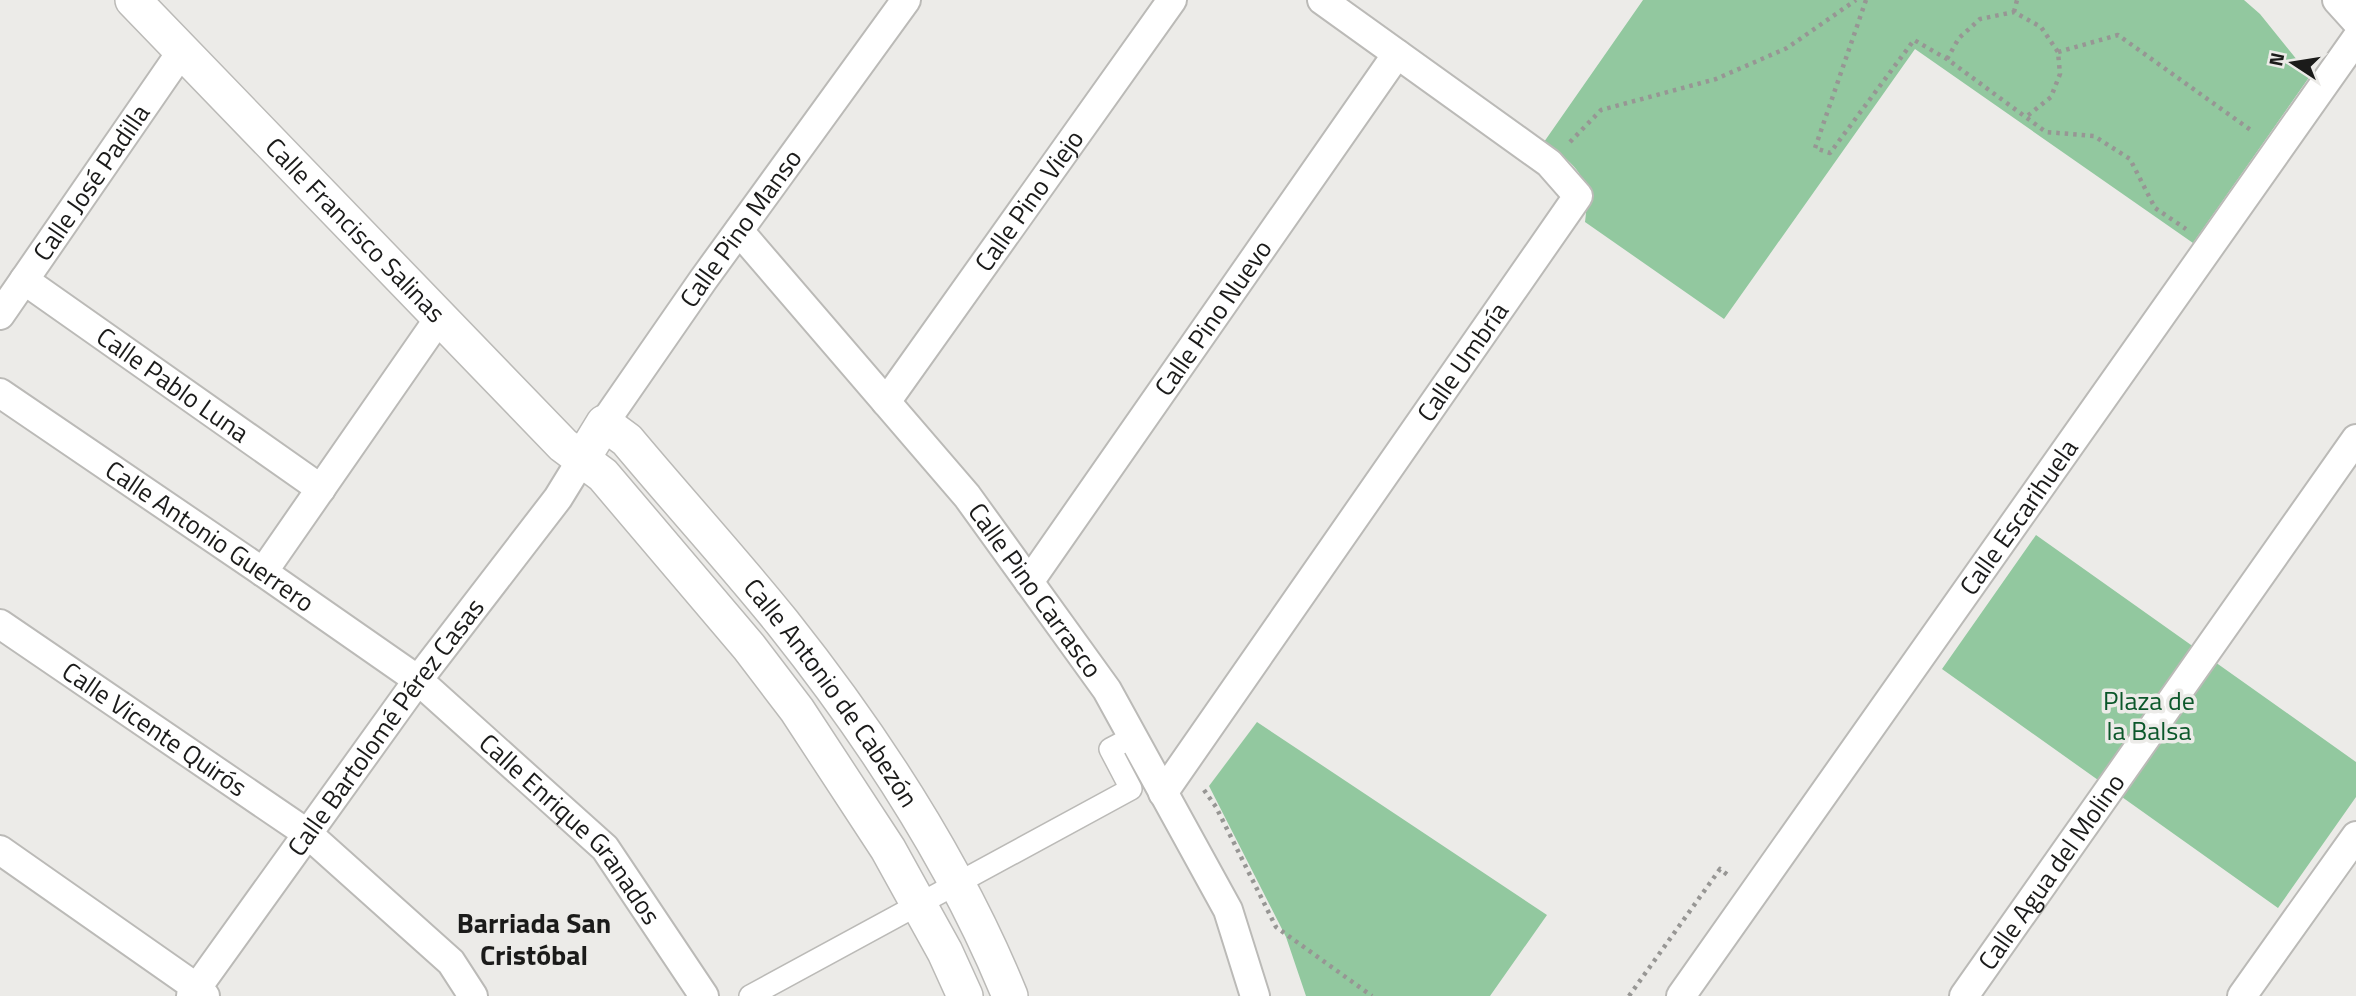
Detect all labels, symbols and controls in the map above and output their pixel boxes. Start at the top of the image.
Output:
north arrow [2258,28,2328,98]
text: N [2260,50,2291,69]
street label: Calle José Padilla [23,96,159,269]
street label: Calle Pino Viejo [965,121,1093,279]
street label: Calle Francisco Salinas [257,128,455,331]
street label: Calle Pino Manso [670,141,811,315]
street label: Calle Pino Nuevo [1144,231,1281,404]
street label: Calle Umbría [1407,294,1518,429]
street label: Calle Pablo Luna [89,317,257,452]
street label: Calle Escarihuela [1949,431,2087,603]
street label: Calle Antonio Guerrero [98,450,323,621]
street label: Calle Pino Carrasco [959,494,1112,686]
street label: Calle Antonio de Cabezón [735,569,928,815]
street label: Calle Bartolomé Pérez Casas [278,590,493,864]
street label: Calle Vicente Quirós [54,652,255,806]
park label: Plaza de la Balsa [2103,681,2195,750]
street label: Calle Enrique Granados [471,724,671,932]
street label: Calle Agua del Molino [1968,765,2134,978]
district label: Barriada San Cristóbal [457,901,611,976]

